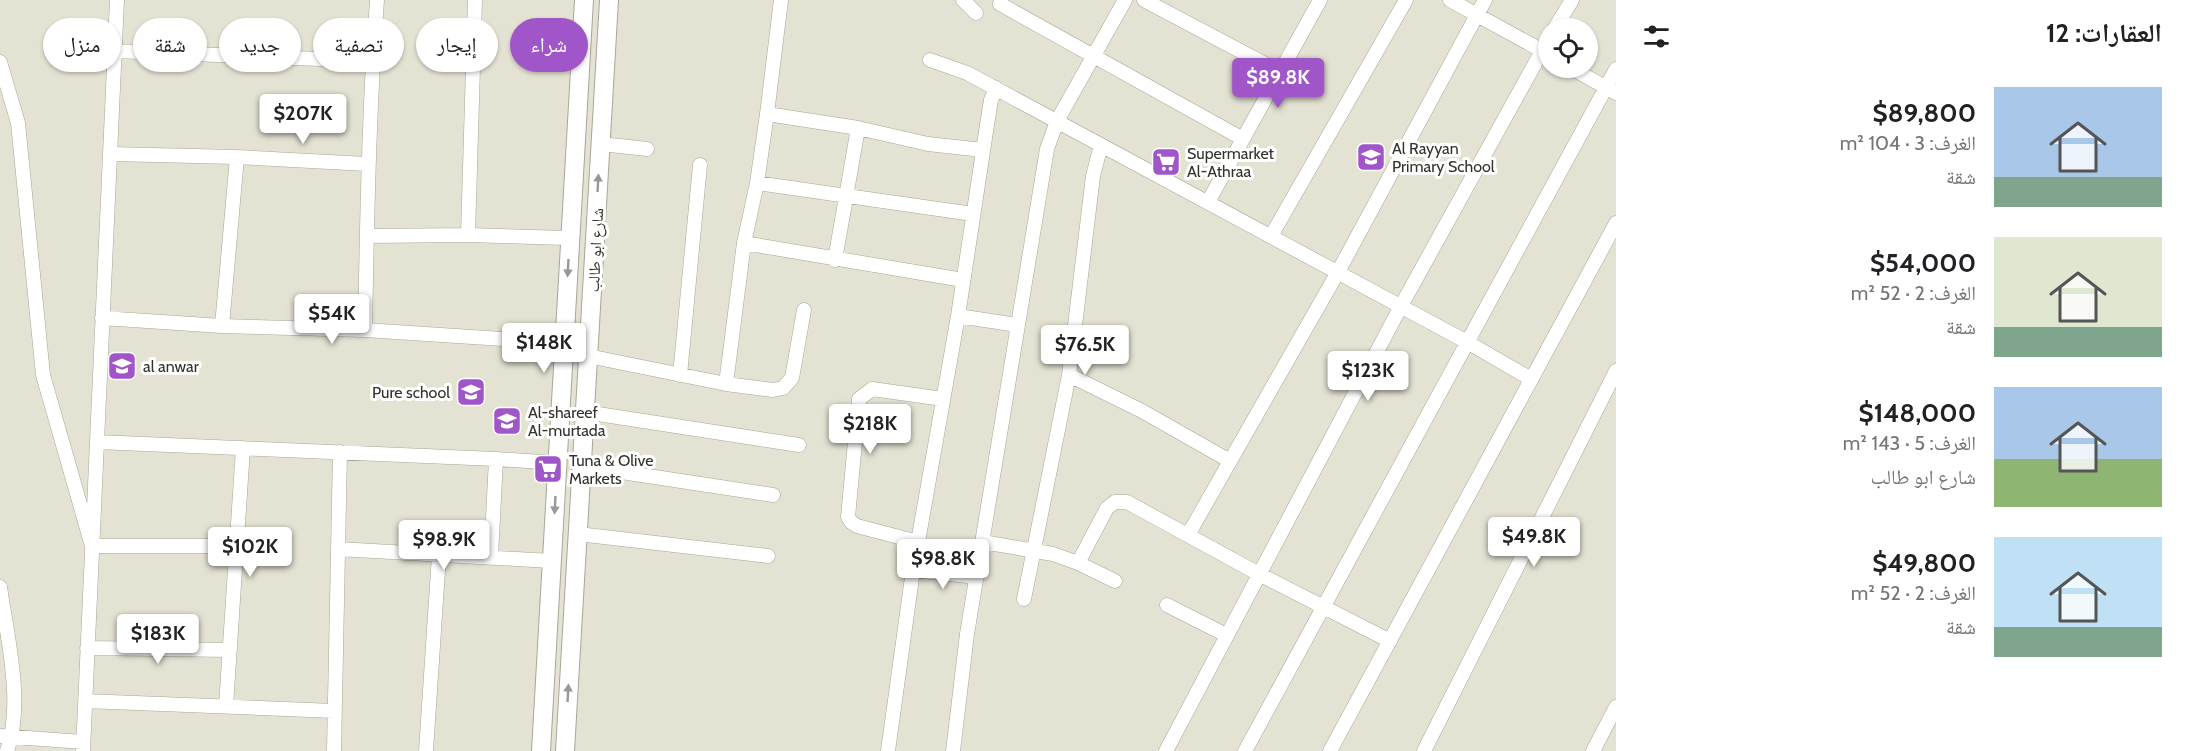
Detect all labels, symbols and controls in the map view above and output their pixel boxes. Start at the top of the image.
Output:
text: العقارات: 12 [2046,17,2162,49]
chip: منزل [43,18,121,72]
chip: شقة [133,18,207,72]
chip: جديد [219,18,301,72]
chip: تصفية [313,18,404,72]
chip: إيجار [416,18,498,72]
chip: شراء [510,18,588,72]
map controls [1538,18,1598,78]
button: locate [1538,18,1598,78]
icon: filters [1640,20,1673,53]
pin: $89.8K [1229,58,1327,109]
text: $89.8K [1246,65,1310,89]
pin: $207K [261,94,345,145]
text: $89,800 [1873,97,1976,129]
text: $207K [273,101,333,125]
icon: home [2042,111,2114,183]
text: الغرف: 3 · 104 m² [1840,131,1976,155]
place label: Al Rayyan Primary School [1392,139,1495,176]
school or university icon: Al Rayyan Primary School [1355,141,1387,173]
place label: Supermarket Al-Athraa [1187,144,1275,181]
supermarket icon: Supermarket Al-Athraa [1150,146,1182,178]
text: شقة [1946,165,1976,189]
one-way arrow [594,174,603,193]
street label: شارع ابو طالب [584,207,608,293]
text: $54,000 [1870,247,1976,279]
one-way arrow [564,259,573,278]
icon: home [2042,261,2114,333]
text: الغرف: 2 · 52 m² [1851,281,1976,305]
pin: $54K [296,294,368,345]
text: $54K [308,301,356,325]
text: شقة [1946,315,1976,339]
pin: $148K [502,323,586,374]
pin: $76.5K [1036,325,1134,376]
text: $148K [516,330,572,354]
text: $76.5K [1055,332,1115,356]
school or university icon: al anwar [106,350,138,382]
pin: $123K [1326,351,1410,402]
place label: al anwar [143,357,200,376]
text: $123K [1342,358,1394,382]
school or university icon: Pure school [455,376,487,408]
place label: Pure school [372,383,450,402]
text: $148,000 [1859,397,1976,429]
place label: Al-shareef Al-murtada [528,403,606,440]
pin: $218K [828,404,912,455]
school or university icon: Al-shareef Al-murtada [491,405,523,437]
text: $218K [843,411,897,435]
icon: home [2042,411,2114,483]
text: الغرف: 5 · 143 m² [1843,431,1976,455]
place label: Tuna & Olive Markets [569,451,653,488]
supermarket icon: Tuna & Olive Markets [532,453,564,485]
text: شارع ابو طالب [1871,465,1976,489]
one-way arrow [550,495,559,514]
pin: $49.8K [1485,517,1583,568]
pin: $98.9K [395,520,493,571]
text: $49.8K [1502,524,1566,548]
pin: $102K [208,527,292,578]
text: $98.9K [413,527,475,551]
text: $102K [222,534,278,558]
pin: $98.8K [894,539,992,590]
text: $98.8K [911,546,975,570]
text: $49,800 [1872,547,1976,579]
icon: home [2042,561,2114,633]
text: الغرف: 2 · 52 m² [1851,581,1976,605]
pin: $183K [116,614,200,665]
text: شقة [1946,615,1976,639]
text: $183K [131,621,185,645]
one-way arrow [564,683,573,702]

